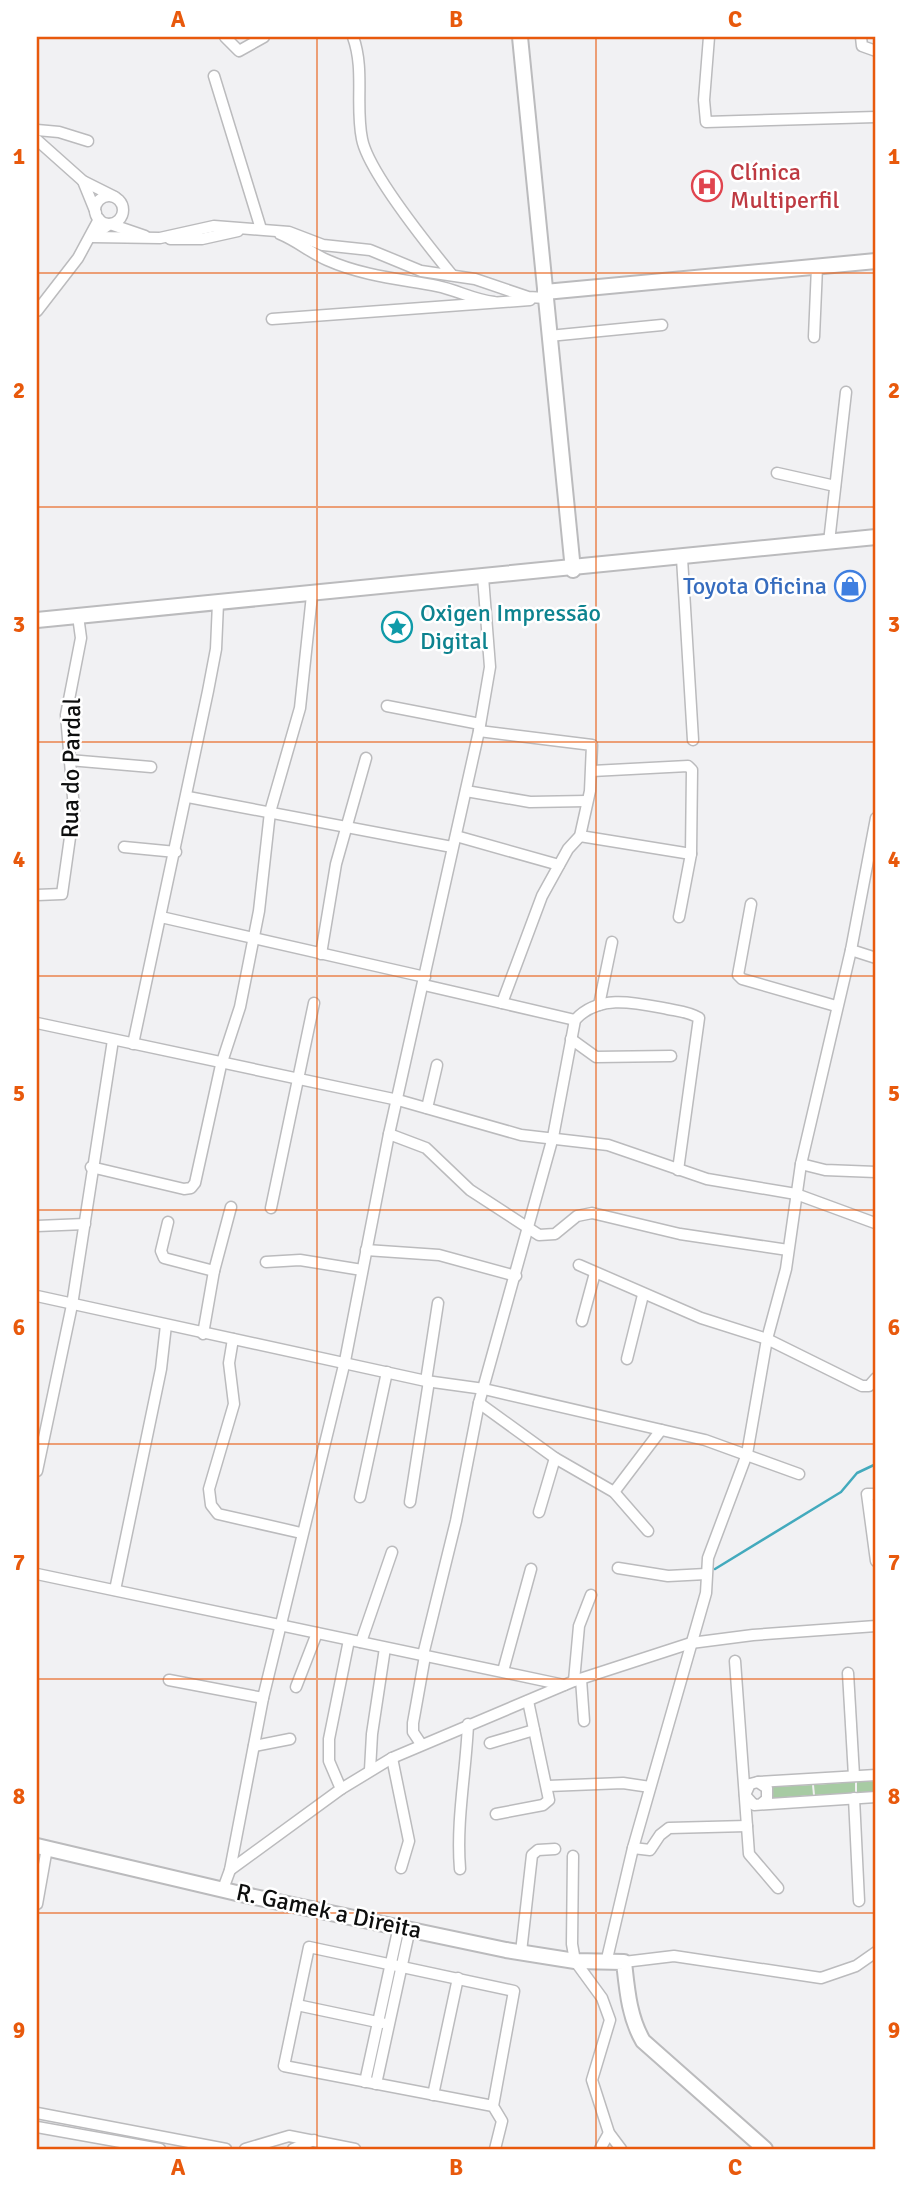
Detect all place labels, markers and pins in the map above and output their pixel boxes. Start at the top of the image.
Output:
place label: Clínica Multiperfil [730,157,840,215]
hospital icon: Clínica Multiperfil [690,169,724,203]
shop icon: Toyota Oficina [833,569,867,603]
place label: Toyota Oficina [683,571,827,601]
place label: Oxigen Impressão Digital [420,598,601,656]
place icon: Oxigen Impressão Digital [380,610,414,644]

